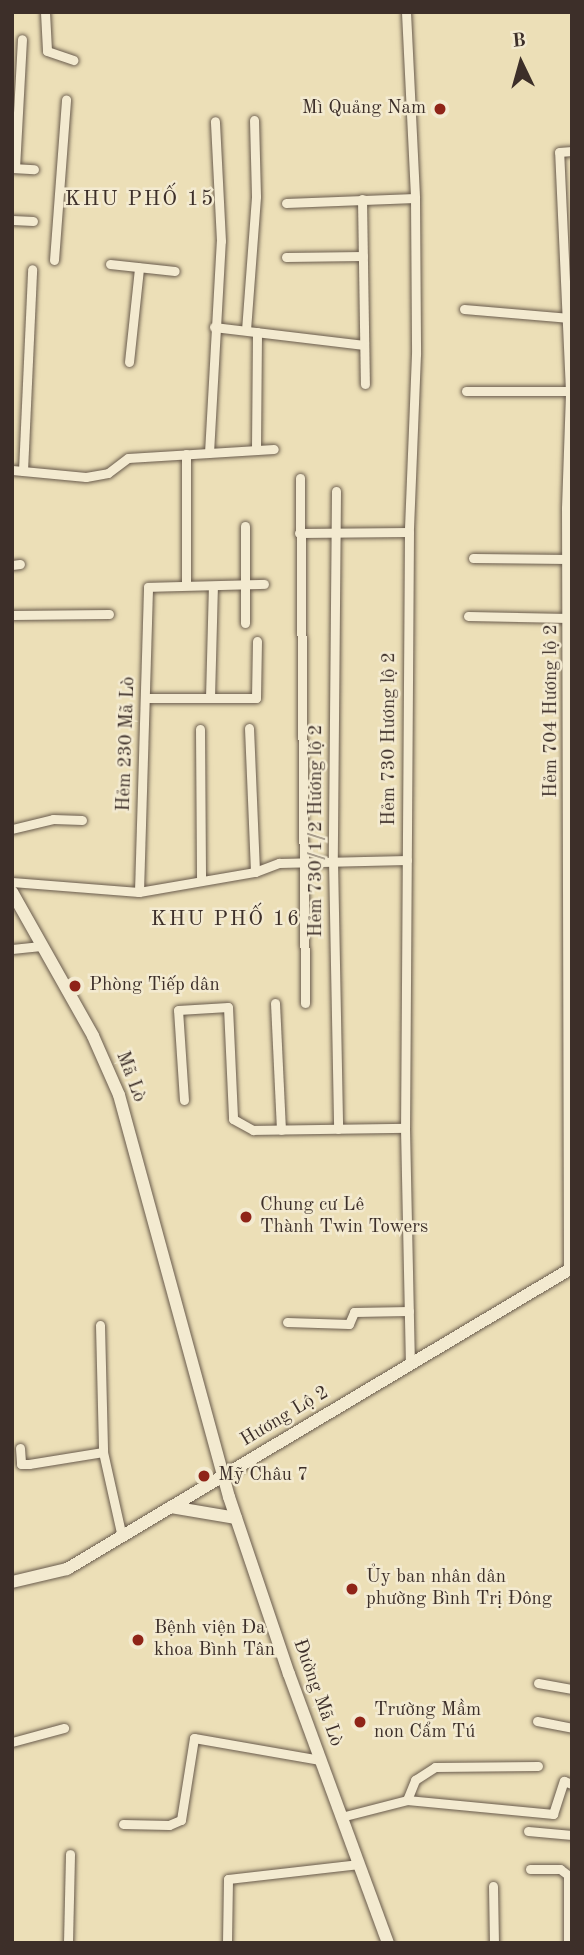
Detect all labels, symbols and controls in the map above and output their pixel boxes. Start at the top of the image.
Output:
north arrow [486,28,556,98]
text: B [512,32,527,52]
place label: Mì Quảng Nam [302,98,426,120]
marker: Mì Quảng Nam [432,101,448,117]
district label: KHU PHỐ 15 [66,187,214,213]
street label: Hẻm 704 Hương lộ 2 [541,624,563,798]
street label: Hẻm 730 Hương lộ 2 [379,652,401,826]
street label: Hẻm 230 Mã Lò [113,676,141,812]
street label: Hẻm 730/1/2 Hương lộ 2 [306,725,328,937]
district label: KHU PHỐ 16 [152,907,300,933]
place label: Phòng Tiếp dân [89,975,220,997]
marker: Phòng Tiếp dân [67,978,83,994]
street label: Mã Lò [110,1048,150,1106]
place label: Chung cư Lê Thành Twin Towers [260,1195,428,1239]
marker: Chung cư Lê Thành Twin Towers [238,1209,254,1225]
street label: Hương Lộ 2 [237,1382,333,1452]
place label: Mỹ Châu 7 [218,1465,308,1487]
marker: Mỹ Châu 7 [196,1468,212,1484]
place label: Ủy ban nhân dân phường Bình Trị Đông [366,1567,552,1611]
marker: Ủy ban nhân dân phường Bình Trị Đông [344,1581,360,1597]
place label: Bệnh viện Đa khoa Bình Tân [154,1618,275,1662]
marker: Bệnh viện Đa khoa Bình Tân [128,1630,148,1650]
street label: Đường Mã Lò [287,1636,347,1750]
place label: Trường Mầm non Cẩm Tú [374,1700,481,1744]
marker: Trường Mầm non Cẩm Tú [352,1714,368,1730]

